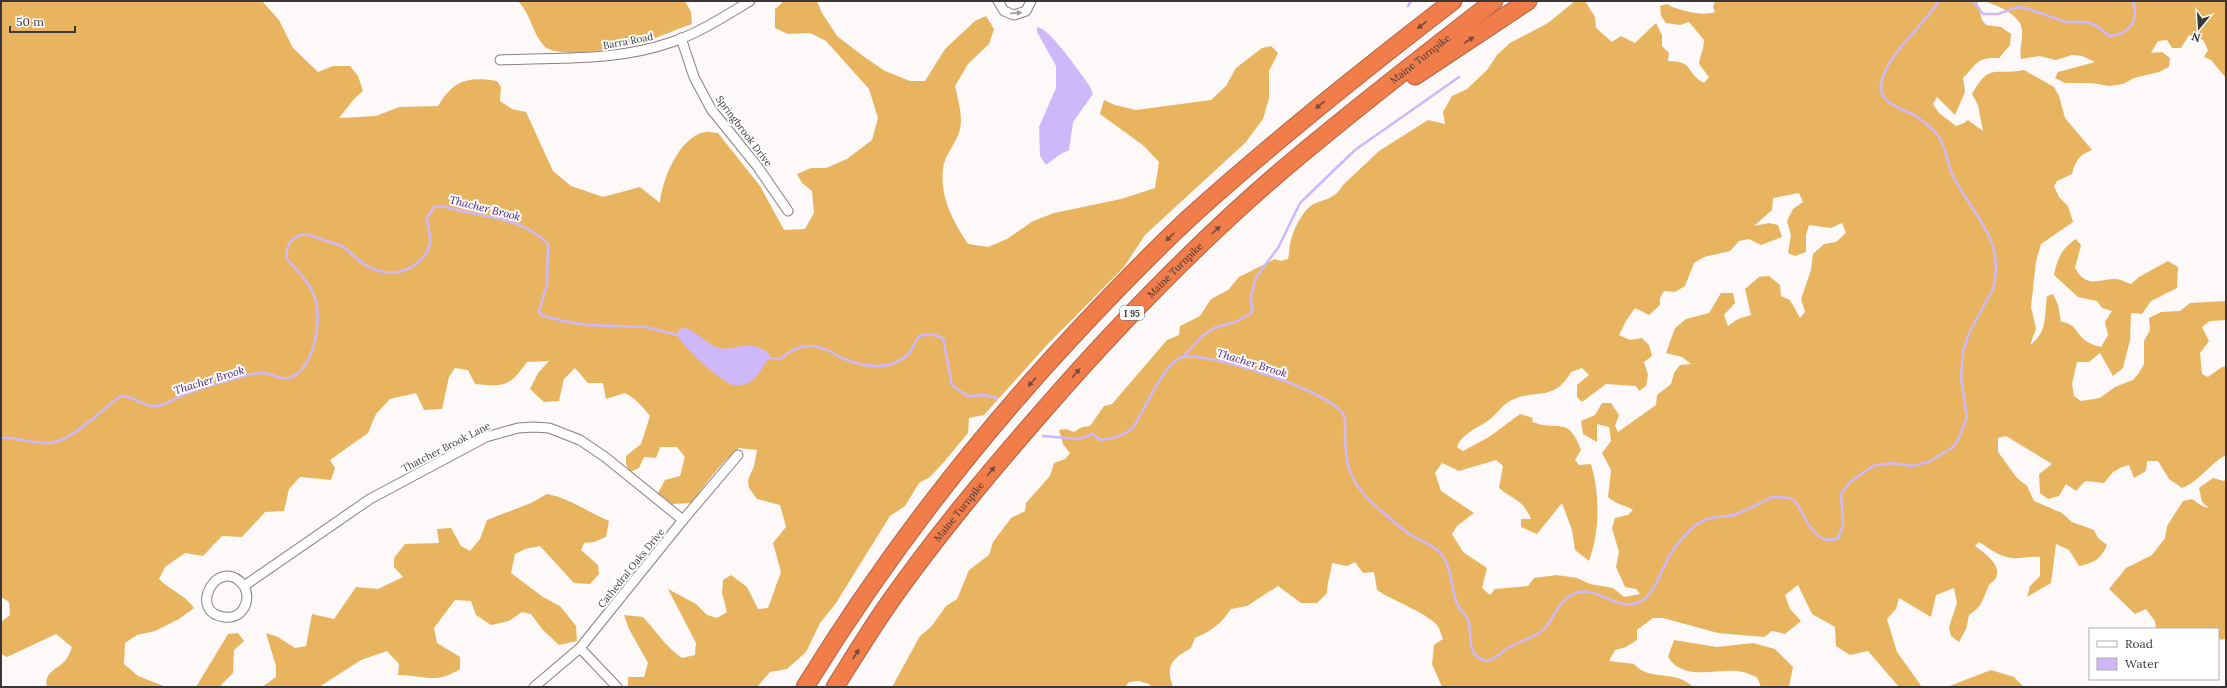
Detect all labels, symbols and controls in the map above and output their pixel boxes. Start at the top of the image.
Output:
scale bar [10,8,75,34]
north arrow [2179,8,2219,48]
one-way arrow [1009,10,1022,17]
text: 50 m [16,14,44,29]
one-way arrow [1417,21,1428,29]
text: N [2189,29,2202,45]
street label: Barra Road [602,30,654,52]
street label: Maine Turnpike [1387,31,1453,86]
one-way arrow [1464,36,1474,44]
street label: Springbrook Drive [713,93,775,169]
one-way arrow [1314,100,1325,109]
water label: Thacher Brook [448,192,522,224]
one-way arrow [1211,225,1221,235]
one-way arrow [1165,232,1175,242]
street label: Maine Turnpike [1144,239,1206,301]
road number: I 95 [1120,306,1144,320]
water label: Thacher Brook [1215,346,1289,380]
water label: Thacher Brook [172,363,246,397]
one-way arrow [1072,368,1081,378]
one-way arrow [1027,376,1036,387]
street label: Thatcher Brook Lane [399,419,493,475]
one-way arrow [986,465,995,476]
street label: Maine Turnpike [931,478,987,544]
street label: Cathedral Oaks Drive [595,525,668,610]
legend [2089,628,2219,680]
text: Road [2125,636,2153,651]
one-way arrow [852,649,860,659]
text: Water [2125,656,2160,671]

